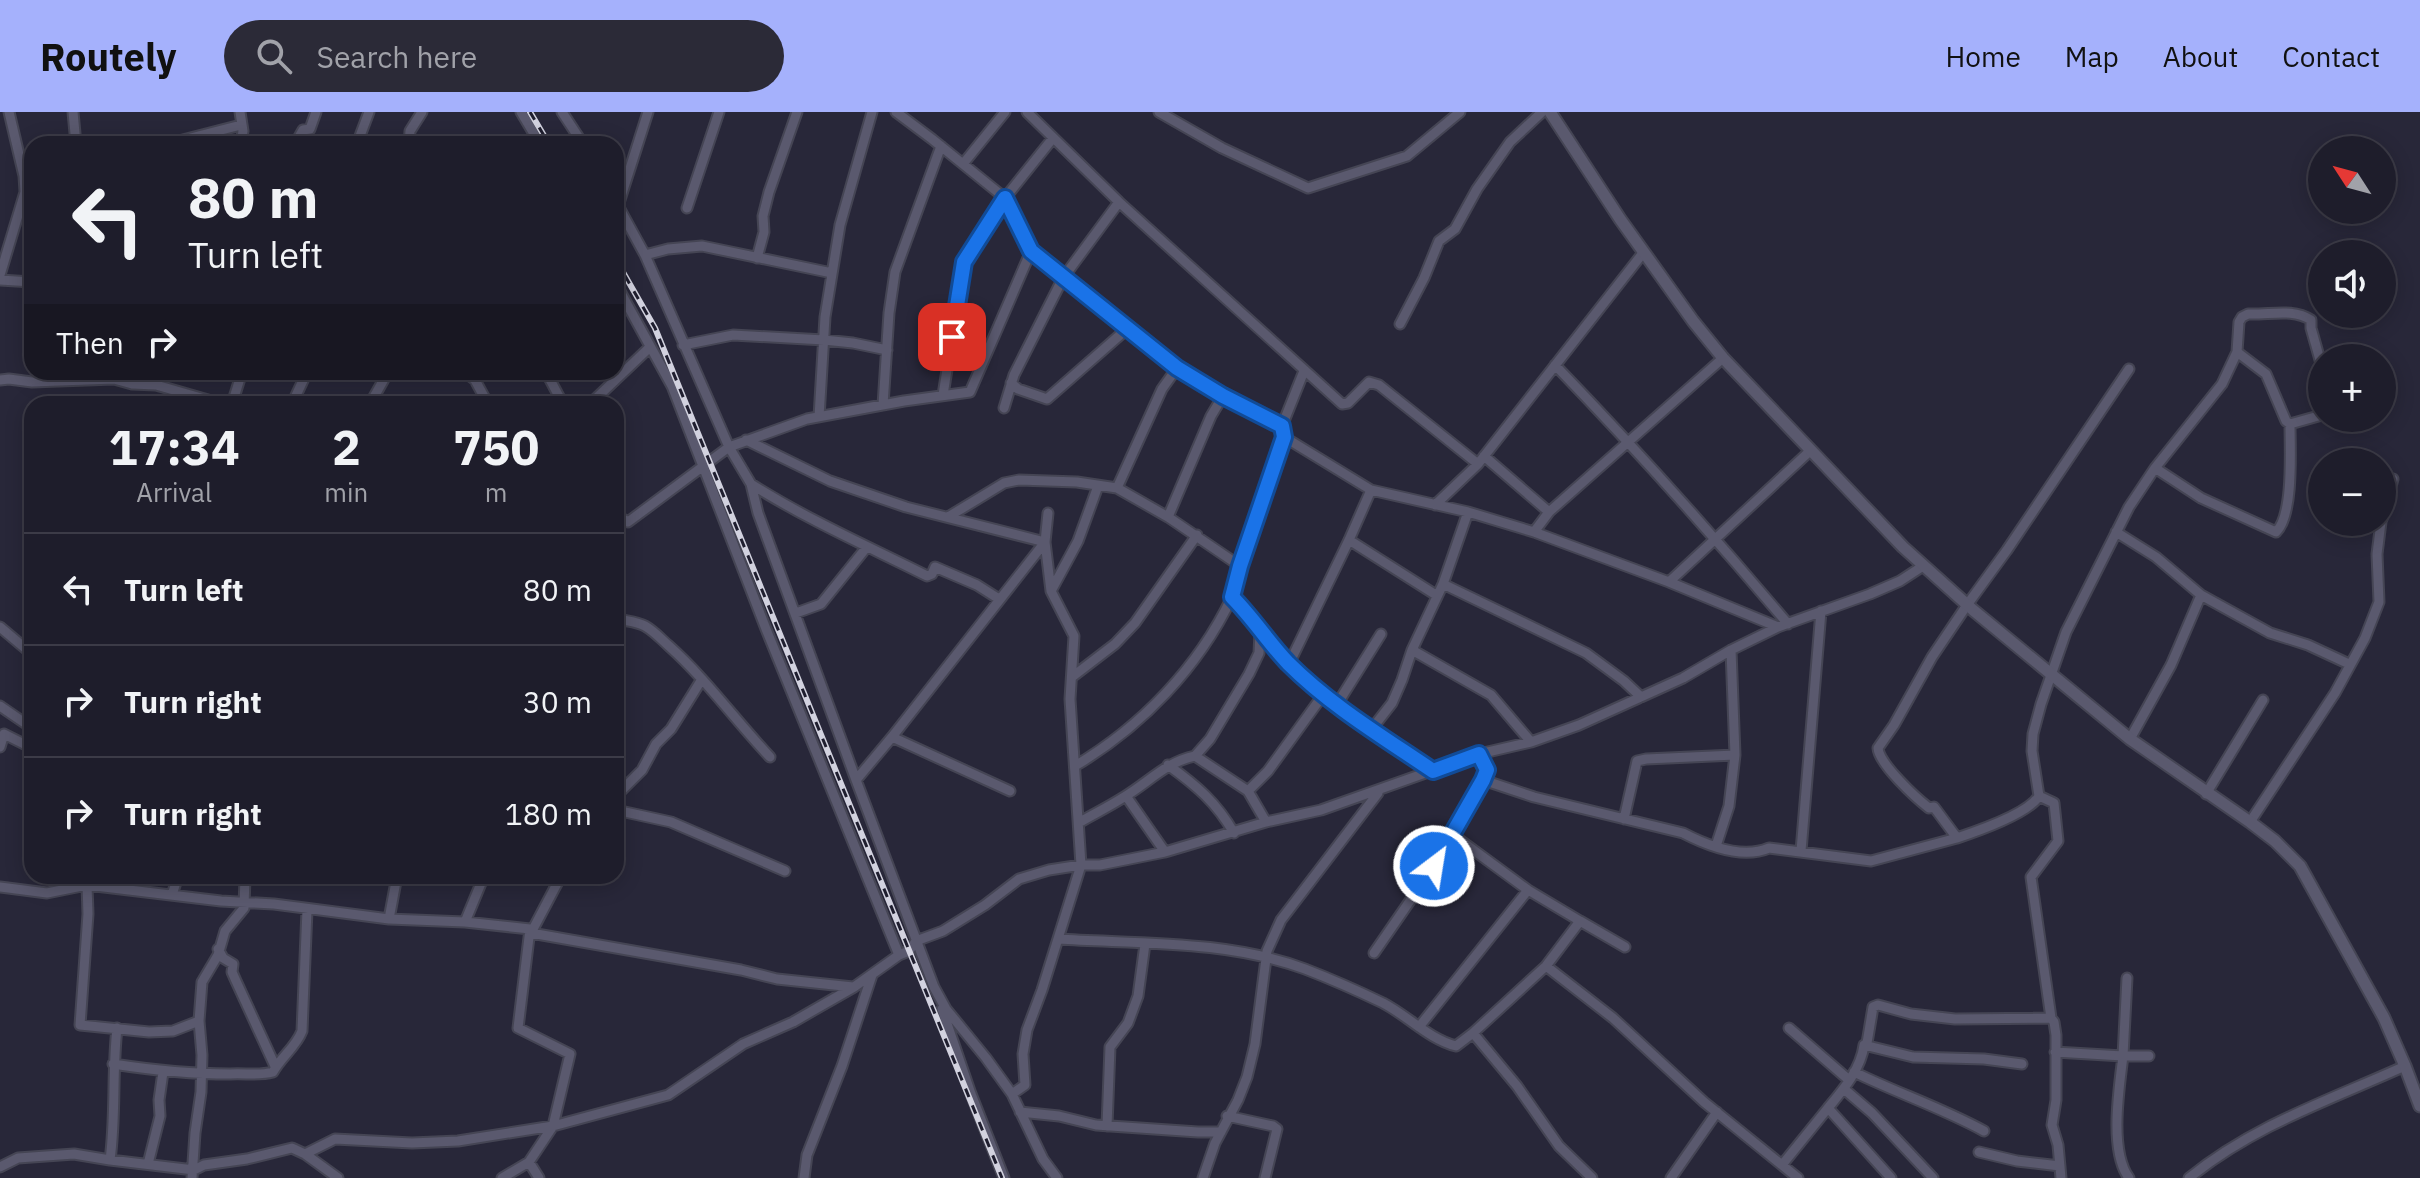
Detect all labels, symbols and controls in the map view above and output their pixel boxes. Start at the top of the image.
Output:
search box [224,20,784,92]
text: Routely [40,32,176,81]
icon: search [252,34,296,78]
text: Search here [316,37,477,76]
text: Home [1945,38,2021,75]
text: Map [2065,38,2119,75]
text: About [2163,38,2238,75]
text: Contact [2282,38,2380,75]
north arrow [2308,136,2396,224]
map controls [2308,136,2396,536]
text: 80 m [188,161,318,233]
icon: left [56,168,160,272]
text: Turn left [188,231,323,278]
button: sound [2308,240,2396,328]
pin [918,303,986,371]
icon: arrive [930,315,974,359]
icon: right [140,320,184,364]
text: Then [56,323,124,362]
button: + [2308,344,2396,432]
text: 17:34 [109,416,240,478]
text: 2 [332,416,361,478]
text: 750 [453,416,539,478]
button: − [2308,448,2396,536]
text: Arrival [136,475,212,509]
text: min [324,475,368,509]
text: m [485,475,507,509]
icon: left [56,567,100,611]
text: Turn left [124,570,243,609]
text: 80 m [523,570,592,609]
icon: right [56,679,100,723]
text: Turn right [124,682,262,721]
text: 30 m [523,682,592,721]
icon: right [56,791,100,835]
text: Turn right [124,794,262,833]
text: 180 m [505,794,592,833]
position arrow [1392,824,1476,908]

